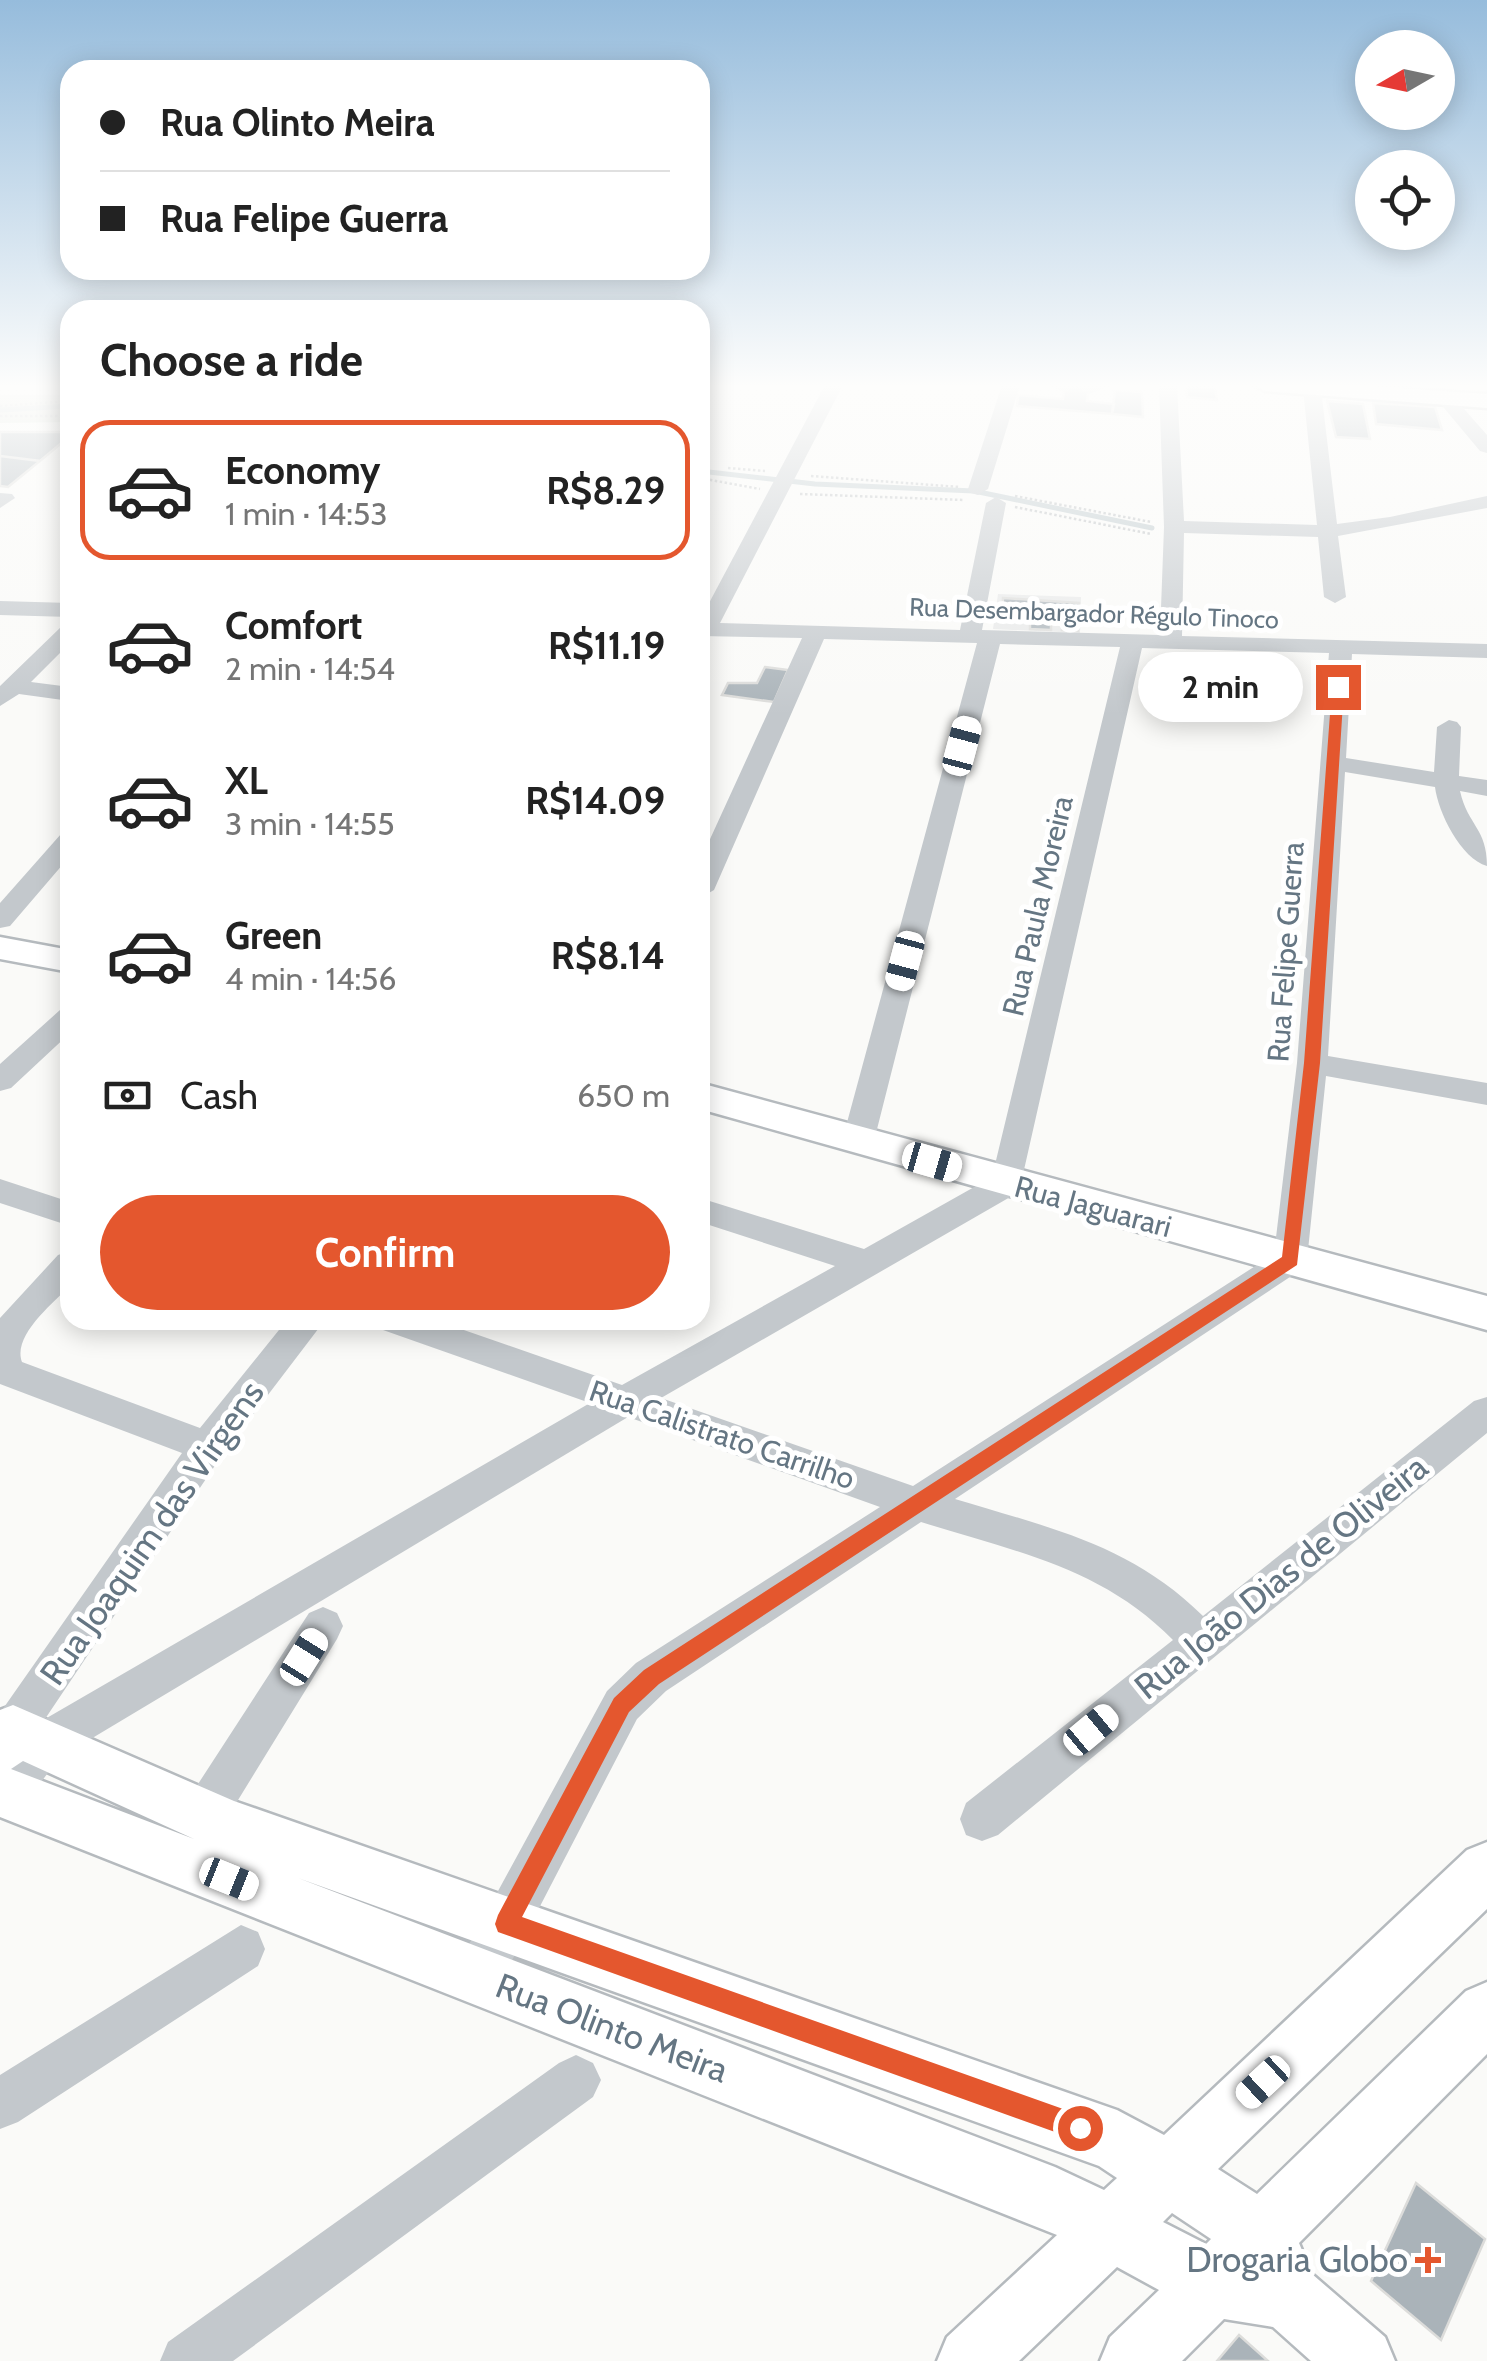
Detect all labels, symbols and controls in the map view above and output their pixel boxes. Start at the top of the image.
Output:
north arrow [1355,30,1455,130]
map controls [1355,30,1455,250]
text: Rua Olinto Meira [160,99,435,146]
button: locate [1355,150,1455,250]
text: Rua Felipe Guerra [160,195,448,242]
text: Choose a ride [100,333,363,387]
icon: car [105,445,195,535]
text: Economy [225,447,380,494]
text: R$8.29 [546,467,665,514]
text: 1 min · 14:53 [225,494,388,533]
street label: Rua Desembargador Régulo Tinoco [909,592,1279,634]
icon: car [105,600,195,690]
text: Comfort [225,602,362,649]
text: R$11.19 [548,622,665,669]
text: 2 min · 14:54 [225,649,395,688]
callout: 2 min [1138,652,1303,722]
route end [1316,665,1361,710]
text: 2 min [1182,667,1259,706]
car [940,713,984,779]
icon: car [105,755,195,845]
text: XL [225,757,268,804]
text: R$14.09 [525,777,665,824]
street label: Rua Paula Moreira [994,792,1081,1020]
text: 3 min · 14:55 [225,804,394,843]
street label: Rua Felipe Guerra [1259,840,1312,1063]
icon: car [105,910,195,1000]
text: Green [225,912,322,959]
car [883,928,927,994]
text: R$8.14 [551,932,665,979]
text: 4 min · 14:56 [225,959,397,998]
icon: cash [100,1068,155,1123]
text: Cash [180,1072,258,1119]
text: 650 m [577,1076,670,1115]
car [899,1139,965,1185]
street label: Rua Jaguarari [1011,1168,1176,1245]
button: Confirm [100,1195,670,1310]
street label: Rua Joaquim das Virgens [30,1372,273,1693]
street label: Rua Calistrato Carrilho [585,1372,860,1497]
street label: Rua João Dias de Oliveira [1125,1445,1436,1708]
car [275,1624,333,1690]
car [1058,1699,1124,1761]
car [196,1854,262,1904]
street label: Rua Olinto Meira [490,1964,734,2092]
car [1231,2051,1295,2113]
route start [1058,2106,1103,2151]
place label: Drogaria Globo [1186,2238,1408,2281]
marker: Drogaria Globo [1417,2249,1439,2271]

